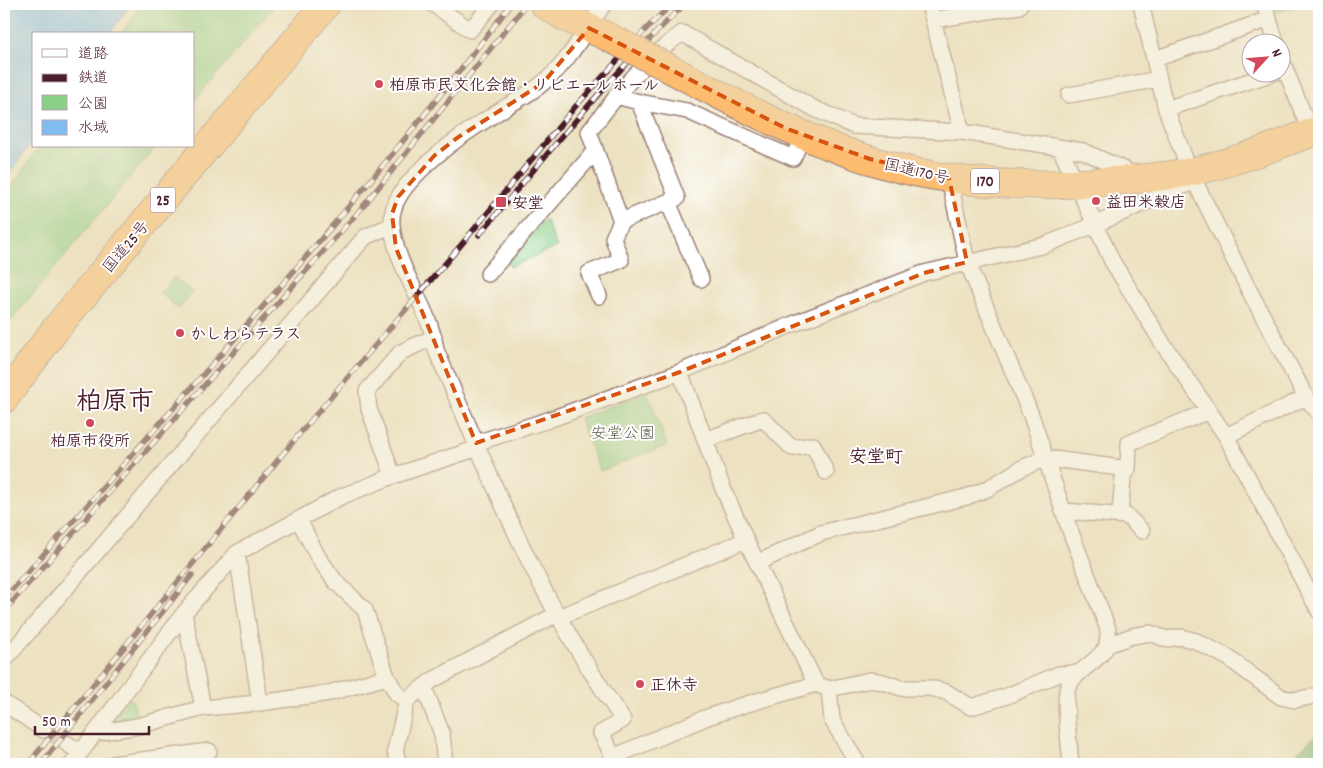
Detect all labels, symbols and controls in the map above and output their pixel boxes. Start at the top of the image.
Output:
legend [32,32,195,148]
north arrow [1240,32,1290,82]
text: 道路 [78,44,108,66]
text: N [1265,46,1286,61]
text: 鉄道 [78,68,108,90]
place label: 柏原市民文化会館・リビエールホール [389,75,659,98]
marker: 柏原市民文化会館・リビエールホール [373,78,385,90]
text: 公園 [78,94,108,116]
text: 水域 [78,118,108,140]
street label: 国道170号 [882,154,951,191]
road number: 170 [971,168,999,194]
road number: 25 [150,188,176,212]
place label: 益田米穀店 [1106,192,1186,215]
place label: 安堂 [512,193,544,216]
marker: 安堂 [494,195,508,209]
marker: 益田米穀店 [1090,195,1102,207]
street label: 国道25号 [98,216,156,279]
place label: かしわらテラス [190,324,301,347]
marker: かしわらテラス [174,327,186,339]
district label: 柏原市 [76,385,154,422]
marker: 柏原市役所 [84,417,96,429]
park label: 安堂公園 [591,423,655,446]
place label: 柏原市役所 [50,431,130,454]
district label: 安堂町 [849,446,903,471]
place label: 正休寺 [650,675,698,698]
marker: 正休寺 [634,678,646,690]
scale bar [35,703,149,735]
text: 50 m [42,712,71,734]

